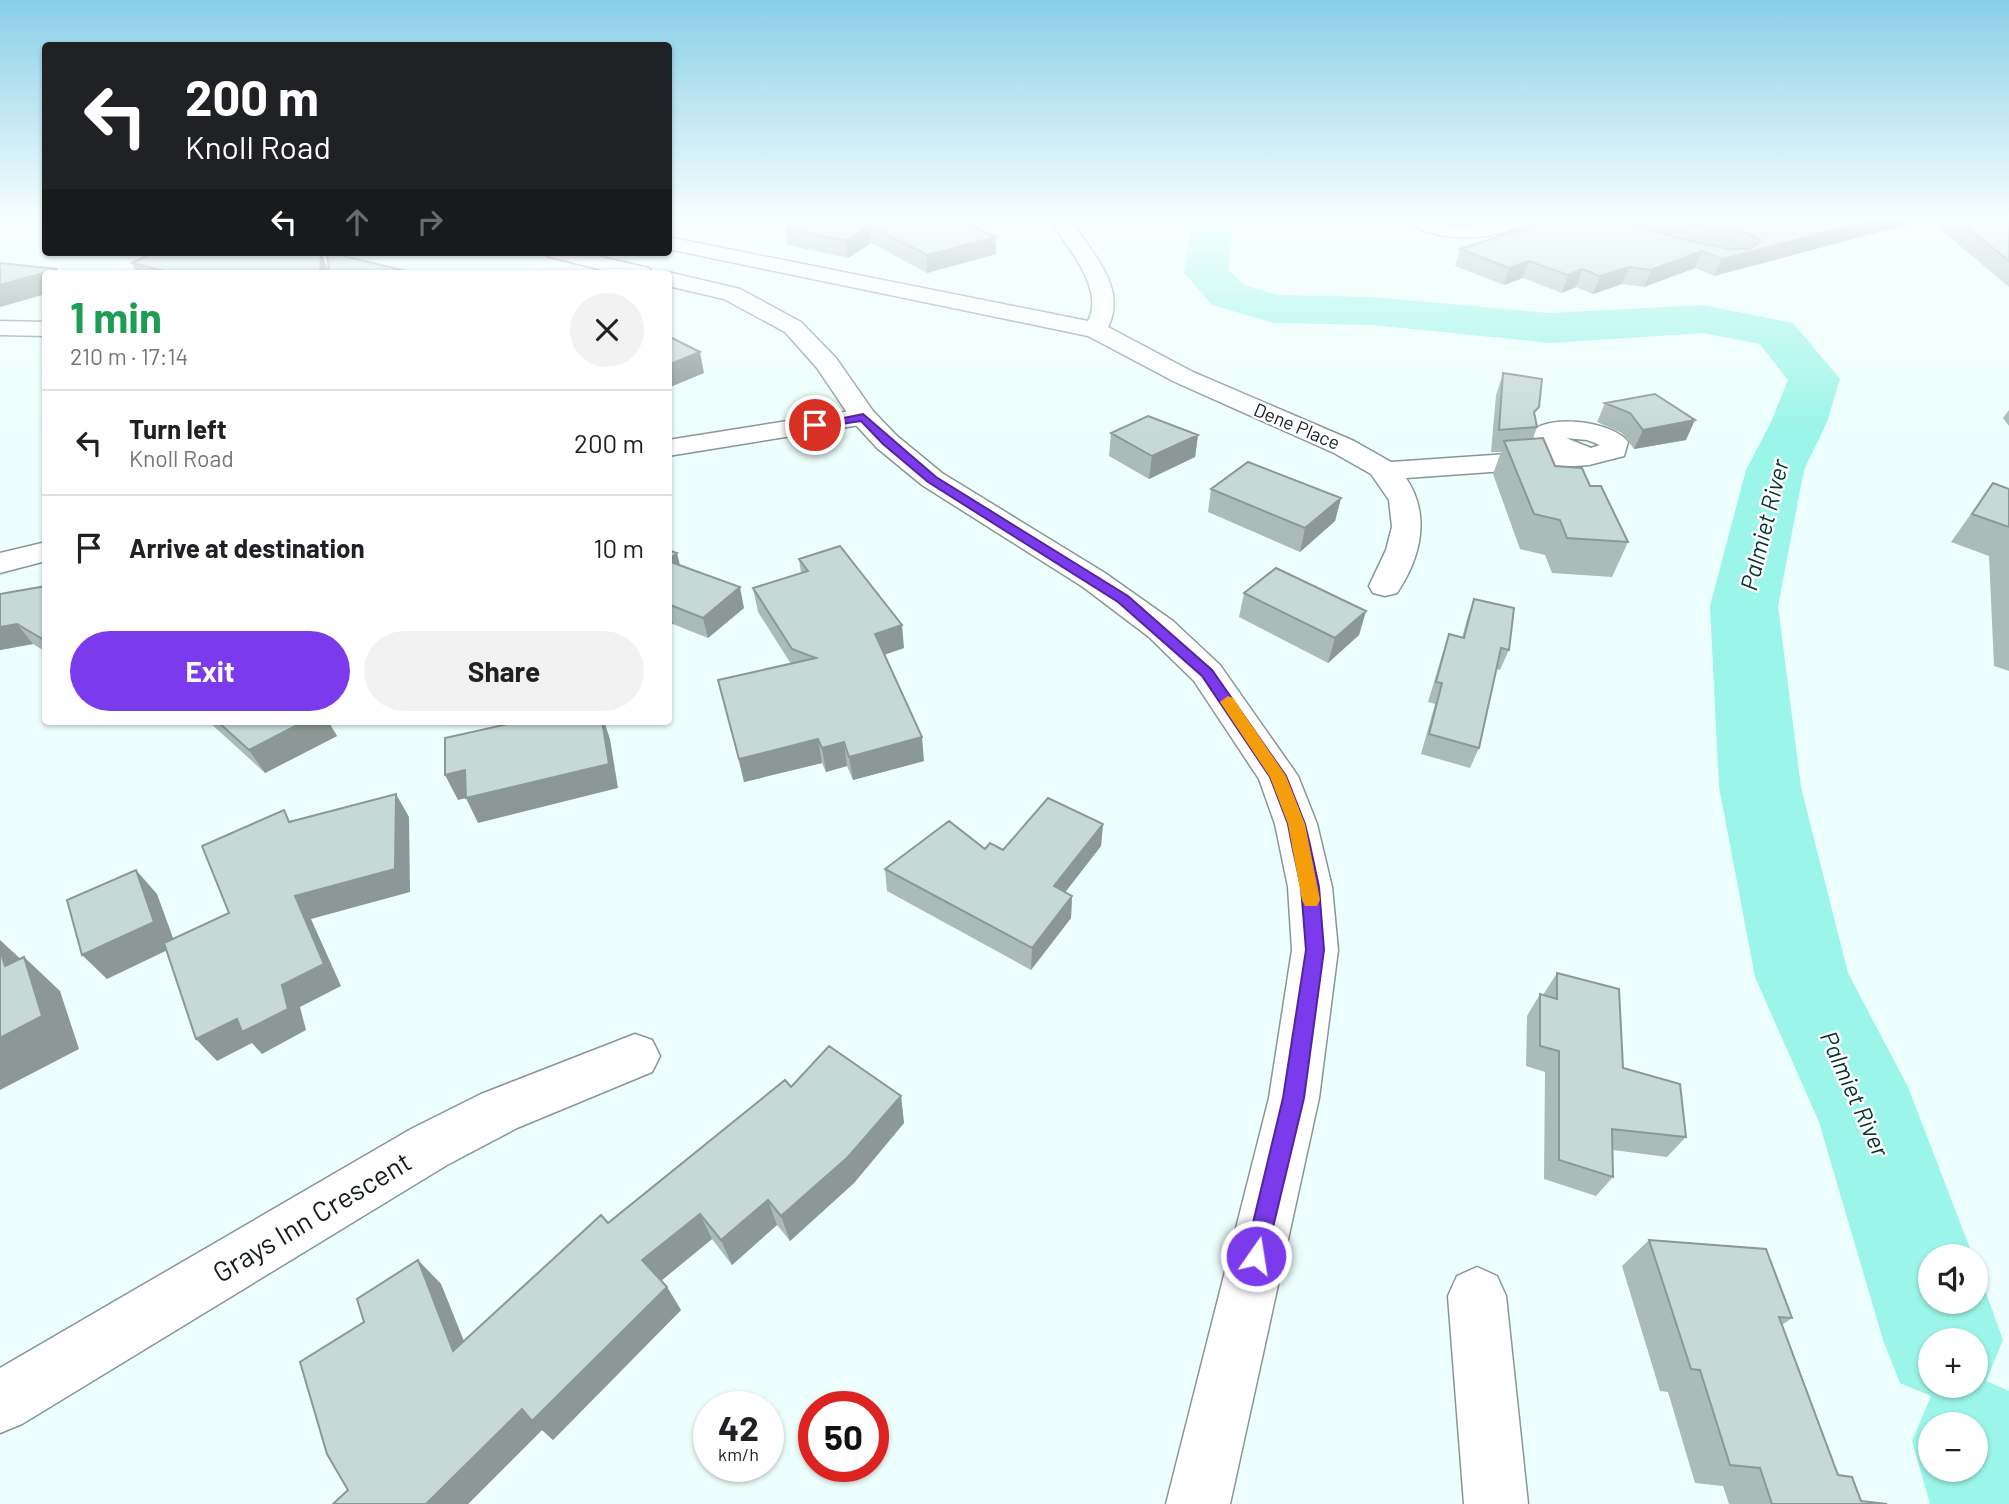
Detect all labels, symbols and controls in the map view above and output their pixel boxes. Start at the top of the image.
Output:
text: 200 m [185,67,319,126]
icon: left [70,70,161,161]
text: Knoll Road [185,127,331,165]
icon: left [265,203,303,241]
icon: ahead [338,203,376,241]
icon: right [411,203,449,241]
text: 1 min [70,291,162,341]
button: close [570,293,644,367]
text: 210 m · 17:14 [70,342,188,370]
pin [785,395,845,455]
street label: Dene Place [1251,397,1344,454]
icon: arrive [796,406,834,444]
text: Turn left [129,413,227,444]
icon: left [70,424,108,462]
text: 200 m [574,427,644,458]
text: Knoll Road [129,444,234,472]
water label: Palmiet River [1733,455,1794,593]
icon: arrive [70,529,108,567]
text: Arrive at destination [129,532,365,563]
text: 10 m [594,532,644,563]
button: Exit [70,631,350,711]
button: Share [364,631,644,711]
water label: Palmiet River [1815,1026,1896,1162]
street label: Grays Inn Crescent [206,1144,417,1289]
position arrow [1219,1219,1293,1293]
map controls [1918,1244,1988,1482]
button: sound [1918,1244,1988,1314]
button: + [1918,1328,1988,1398]
speed limit sign: 50 [798,1391,889,1482]
text: 42 [718,1406,759,1448]
button: − [1918,1412,1988,1482]
text: km/h [718,1443,759,1465]

